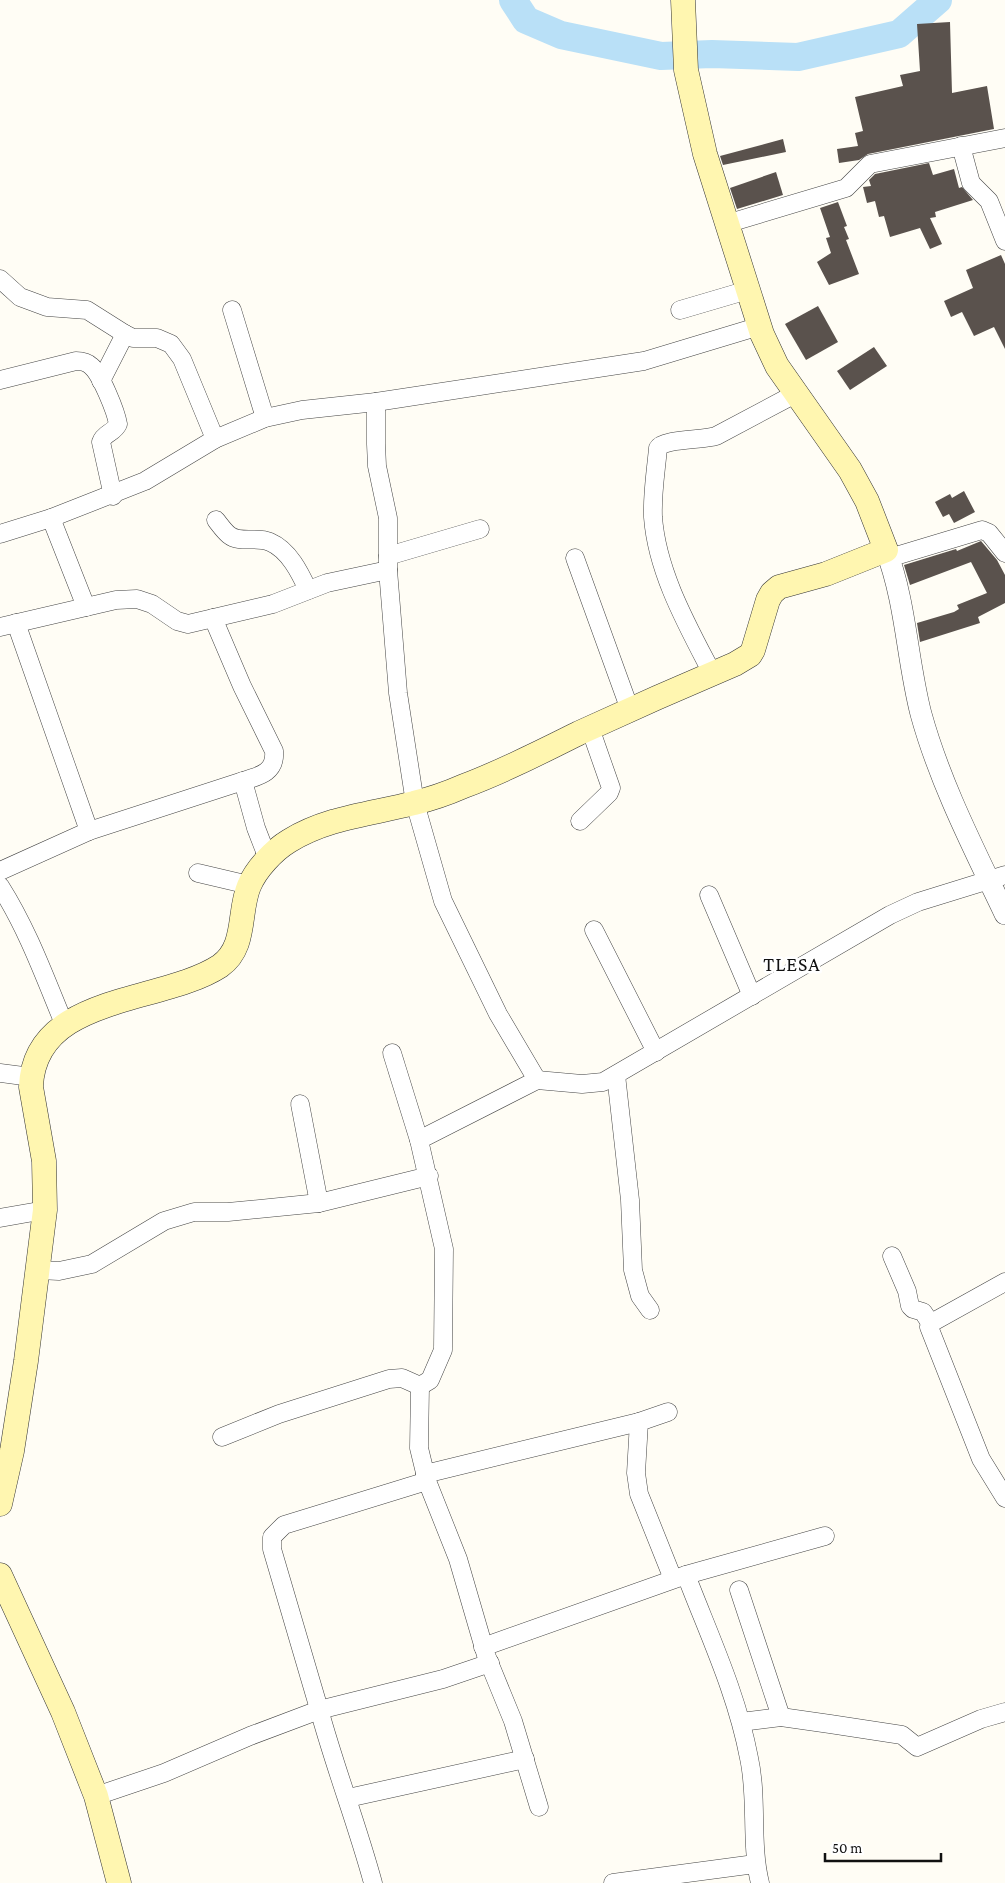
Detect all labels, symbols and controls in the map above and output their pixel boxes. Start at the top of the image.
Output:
district label: TLESA [763,953,821,975]
scale bar [825,1830,941,1862]
text: 50 m [832,1840,862,1856]

